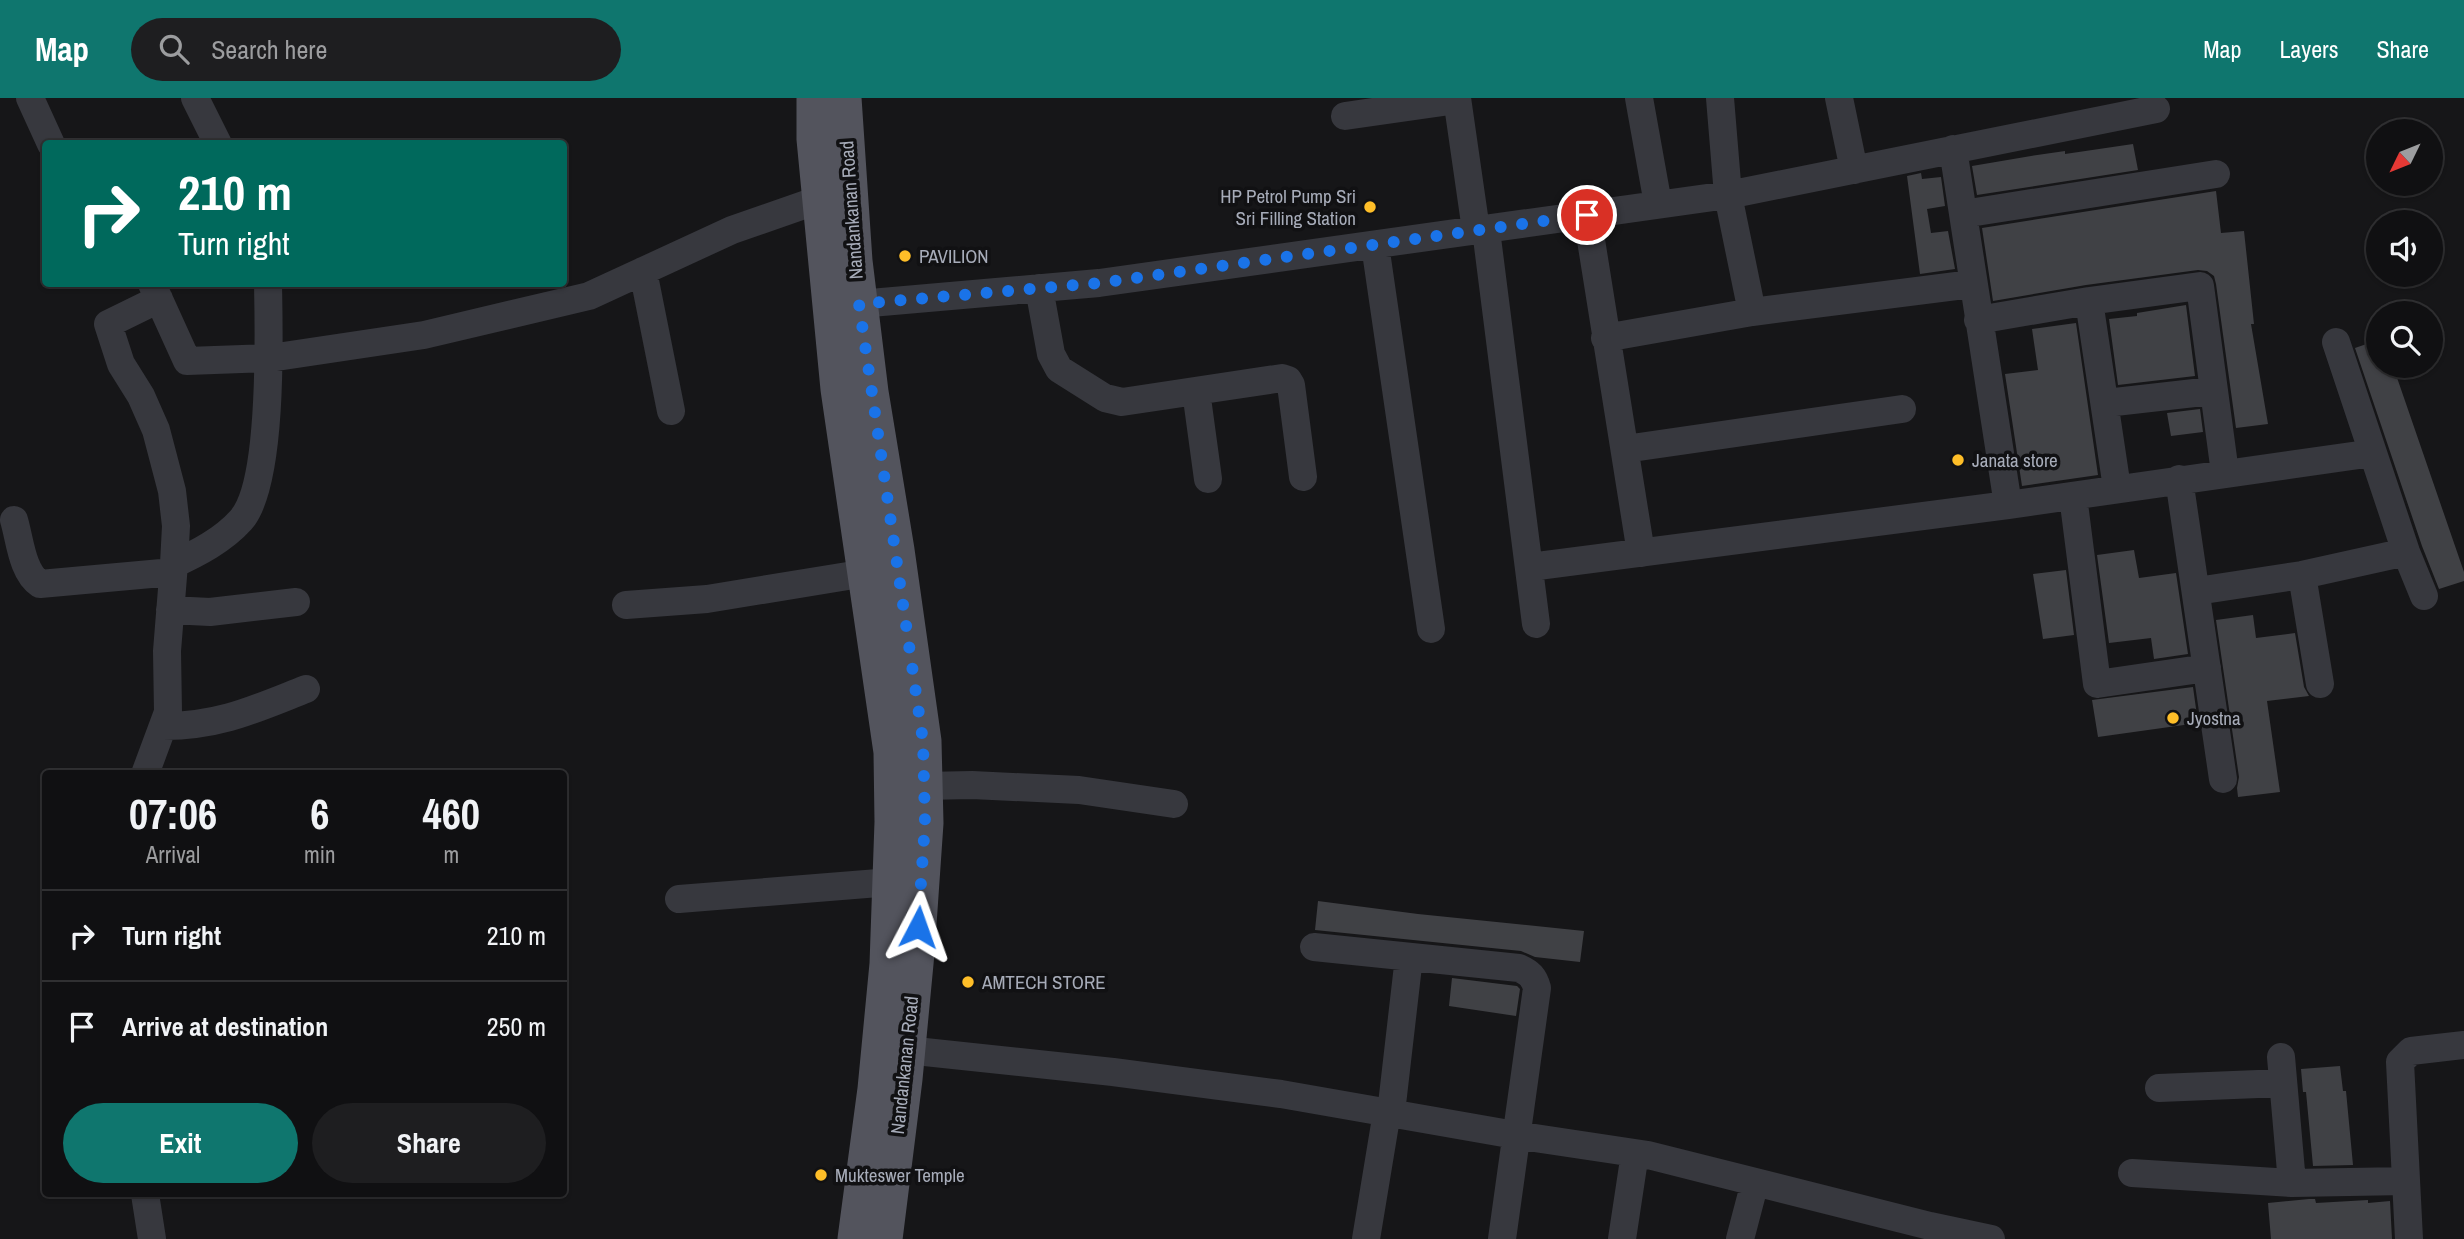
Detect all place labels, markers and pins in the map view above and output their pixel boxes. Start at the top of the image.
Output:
place label: HP Petrol Pump Sri Sri Filling Station [1220,183,1356,231]
pin [1557,185,1617,245]
marker: HP Petrol Pump Sri Sri Filling Station [1362,199,1378,215]
place label: PAVILION [919,243,989,269]
marker: PAVILION [897,248,913,264]
place label: Janata store [1972,447,2058,473]
marker: Janata store [1950,452,1966,468]
place label: Jyostna [2187,705,2241,731]
marker: Jyostna [2165,710,2181,726]
place label: AMTECH STORE [981,969,1106,995]
marker: AMTECH STORE [960,974,976,990]
place label: Mukteswer Temple [835,1162,965,1188]
marker: Mukteswer Temple [813,1167,829,1183]

